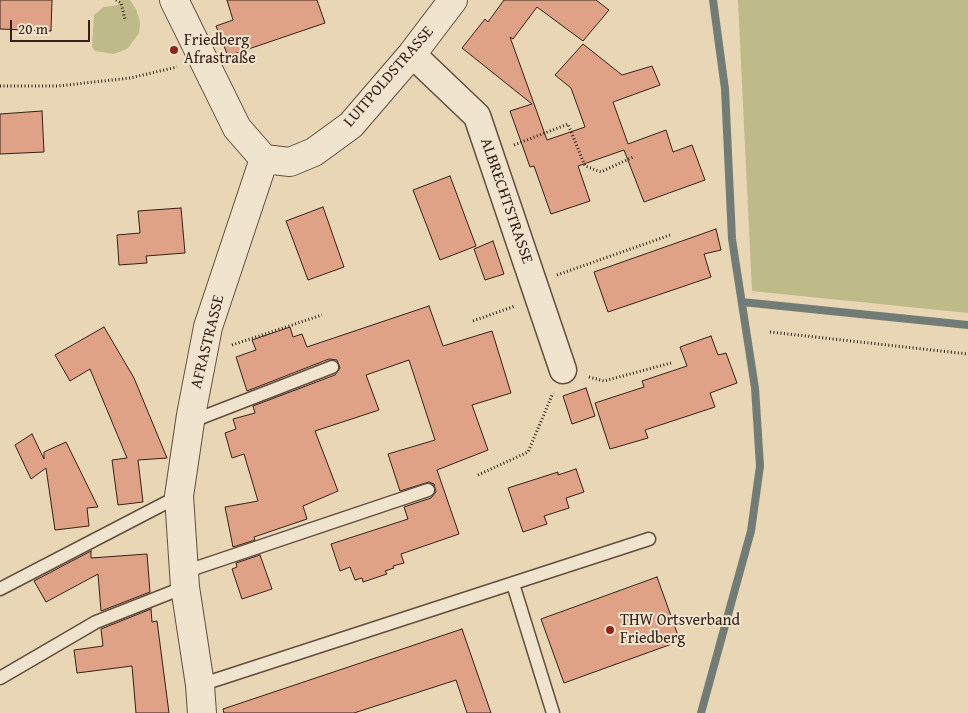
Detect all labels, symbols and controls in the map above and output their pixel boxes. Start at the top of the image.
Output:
scale bar [12,10,92,42]
text: 20 m [18,18,48,39]
street label: LUITPOLDSTRASSE [340,23,438,131]
place label: Friedberg Afrastraße [184,31,256,69]
marker: Friedberg Afrastraße [168,44,180,56]
street label: ALBRECHTSTRASSE [476,136,536,266]
street label: AFRASTRASSE [187,293,229,391]
place label: THW Ortsverband Friedberg [620,611,740,649]
marker: THW Ortsverband Friedberg [604,624,616,636]

